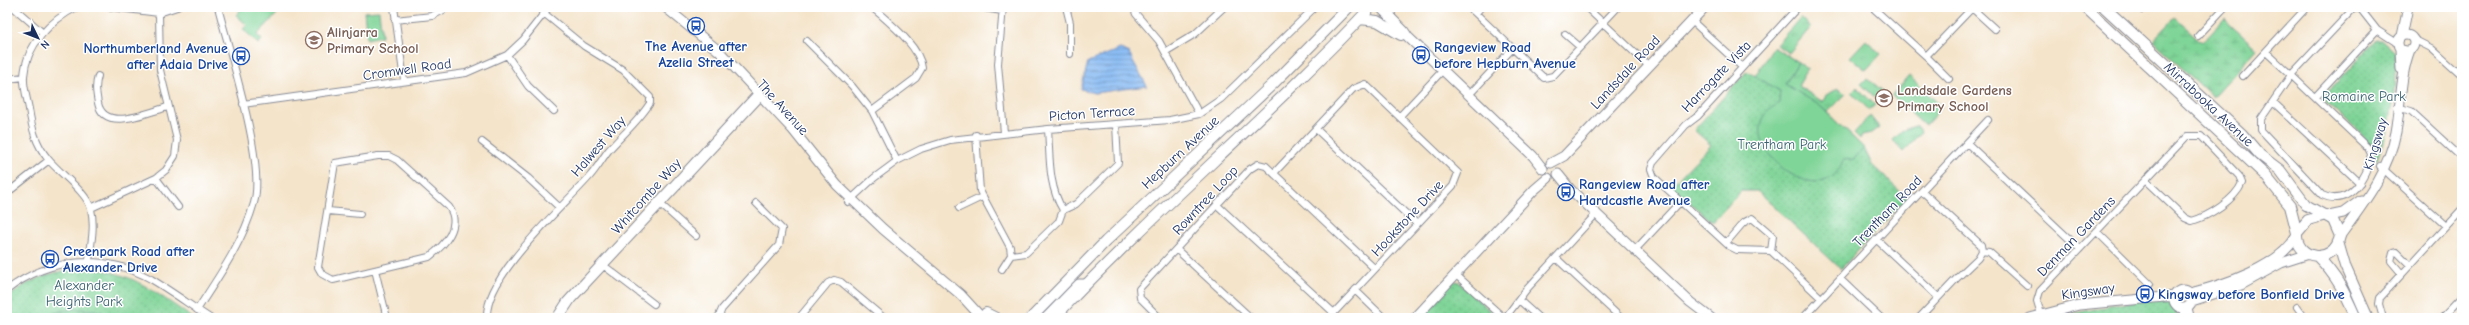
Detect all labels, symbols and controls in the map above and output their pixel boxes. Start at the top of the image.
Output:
bus stop icon: The Avenue after Azelia Street [686,16,706,36]
north arrow [18,18,58,58]
place label: Alinjarra Primary School [327,24,418,57]
school or university icon: Alinjarra Primary School [304,30,324,50]
street label: Landsdale Road [1587,32,1664,113]
text: N [38,37,52,52]
street label: Harrogate Vista [1678,37,1755,116]
place label: The Avenue after Azelia Street [645,38,747,71]
place label: Rangeview Road before Hepburn Avenue [1434,39,1576,72]
place label: Northumberland Avenue after Adaia Drive [83,40,228,73]
bus stop icon: Rangeview Road before Hepburn Avenue [1411,45,1431,65]
bus stop icon: Northumberland Avenue after Adaia Drive [231,46,251,66]
street label: Cromwell Road [362,55,452,84]
street label: Mirrabooka Avenue [2160,58,2257,150]
street label: The Avenue [753,76,812,139]
place label: Landsdale Gardens Primary School [1897,82,2012,115]
school or university icon: Landsdale Gardens Primary School [1874,88,1894,108]
park label: Romaine Park [2322,88,2406,105]
street label: Picton Terrace [1048,102,1136,125]
street label: Halwest Way [567,112,630,180]
street label: Hepburn Avenue [1138,112,1223,193]
street label: Kingsway [2360,115,2392,172]
park label: Trentham Park [1737,136,1827,153]
street label: Whitcombe Way [608,154,685,238]
street label: Rowntree Loop [1169,162,1242,239]
street label: Trentham Road [1849,172,1926,251]
place label: Rangeview Road after Hardcastle Avenue [1579,176,1710,209]
street label: Hookstone Drive [1368,177,1447,260]
bus stop icon: Rangeview Road after Hardcastle Avenue [1556,182,1576,202]
street label: Denman Gardens [2034,192,2119,280]
place label: Greenpark Road after Alexander Drive [63,243,195,276]
bus stop icon: Greenpark Road after Alexander Drive [40,249,60,269]
park label: Alexander Heights Park [46,277,122,310]
street label: Kingsway [2060,279,2117,304]
bus stop icon: Kingsway before Bonfield Drive [2135,284,2155,304]
place label: Kingsway before Bonfield Drive [2158,286,2345,303]

